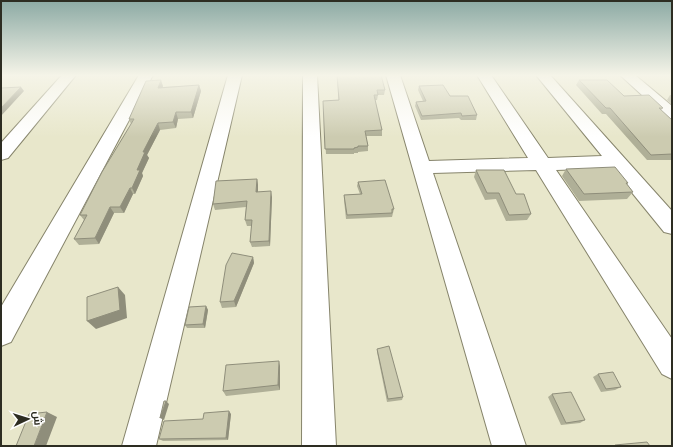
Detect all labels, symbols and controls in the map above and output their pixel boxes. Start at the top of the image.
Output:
north arrow [8,399,48,439]
text: ش [31,411,45,426]

